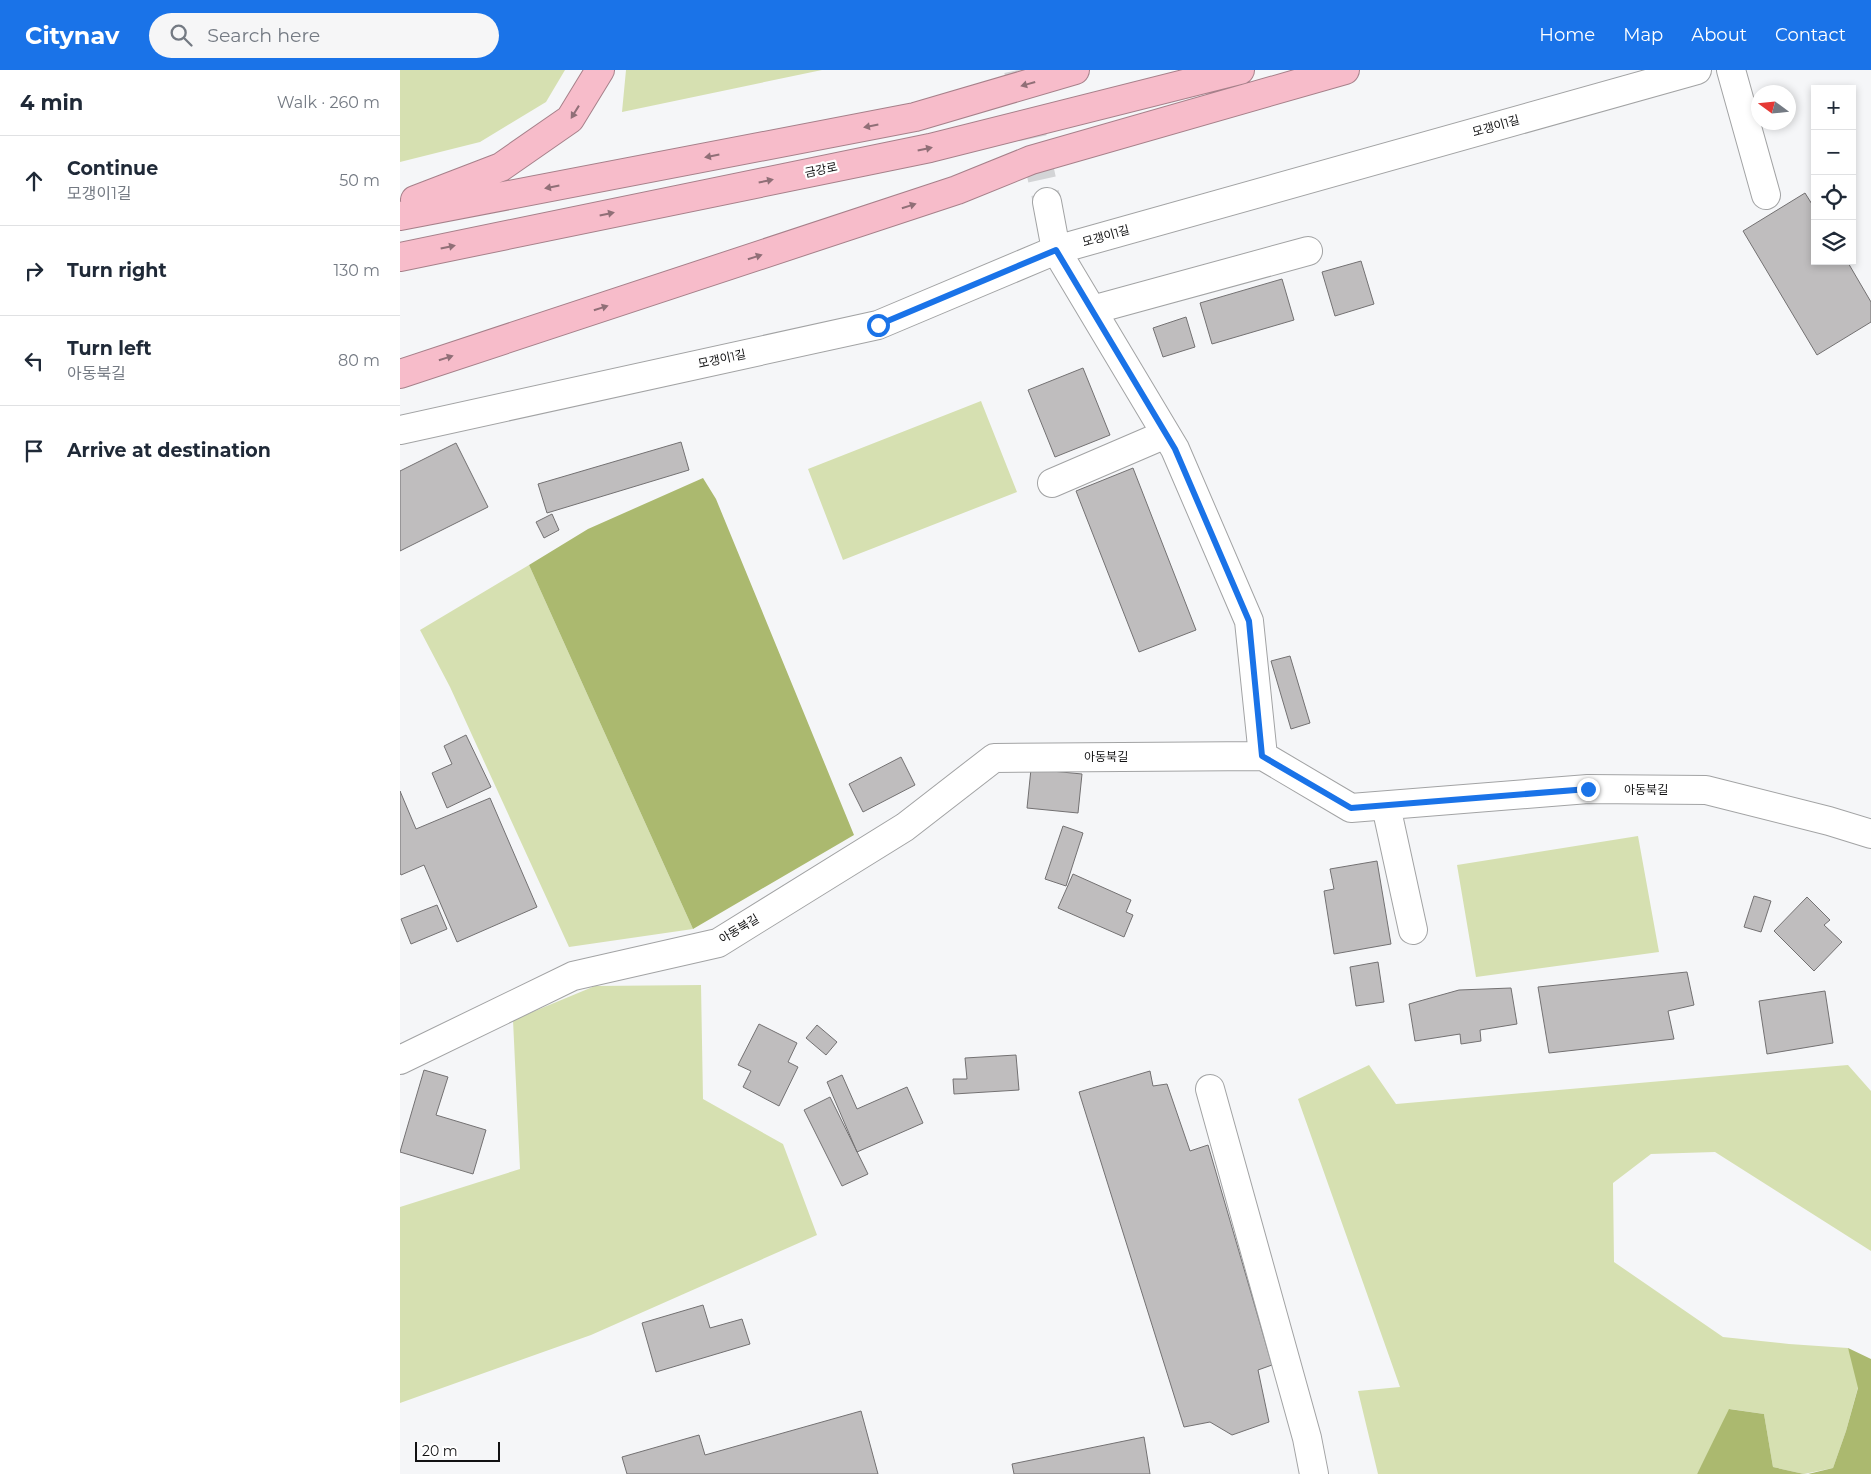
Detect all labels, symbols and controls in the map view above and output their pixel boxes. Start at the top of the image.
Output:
search box [149,13,499,58]
text: Citynav [25,21,119,50]
icon: search [167,21,195,49]
text: Search here [207,24,320,47]
text: Home [1539,24,1595,46]
text: Map [1623,24,1663,46]
text: About [1691,24,1747,46]
text: Contact [1775,24,1846,46]
one-way arrow [1021,80,1036,88]
north arrow [1751,85,1796,130]
map controls [1811,85,1856,265]
button: + [1811,85,1856,130]
text: 4 min [20,90,83,115]
text: Walk · 260 m [277,93,380,112]
one-way arrow [570,105,579,118]
street label: 모갱이1길 [1470,112,1521,139]
one-way arrow [863,122,879,130]
button: − [1811,130,1856,175]
one-way arrow [918,144,934,152]
one-way arrow [704,152,719,160]
text: Continue [67,157,158,180]
street label: 금강로 [803,159,839,180]
icon: ahead [20,167,48,195]
text: 50 m [339,171,380,190]
button: locate [1811,175,1856,220]
one-way arrow [759,177,775,185]
one-way arrow [544,183,560,191]
text: 모갱이1길 [67,184,132,203]
one-way arrow [902,202,917,209]
one-way arrow [599,210,614,218]
button: layers [1811,220,1856,265]
street label: 모갱이1길 [1080,222,1131,249]
one-way arrow [440,243,455,251]
one-way arrow [748,252,763,260]
icon: right [20,257,48,285]
text: Turn right [67,259,167,282]
text: 130 m [333,261,380,280]
one-way arrow [593,303,608,311]
route start [867,314,890,337]
text: Turn left [67,337,152,360]
street label: 모갱이1길 [697,346,747,371]
icon: left [20,347,48,375]
text: 80 m [338,351,380,370]
one-way arrow [439,354,454,362]
text: 아동북길 [67,364,126,383]
icon: arrive [20,437,48,465]
text: Arrive at destination [67,439,271,462]
street label: 아동북길 [1084,749,1128,764]
route end [1577,778,1600,801]
street label: 아동북길 [1624,782,1668,797]
street label: 아동북길 [716,911,762,946]
scale bar [415,1439,500,1462]
text: 20 m [422,1442,458,1460]

